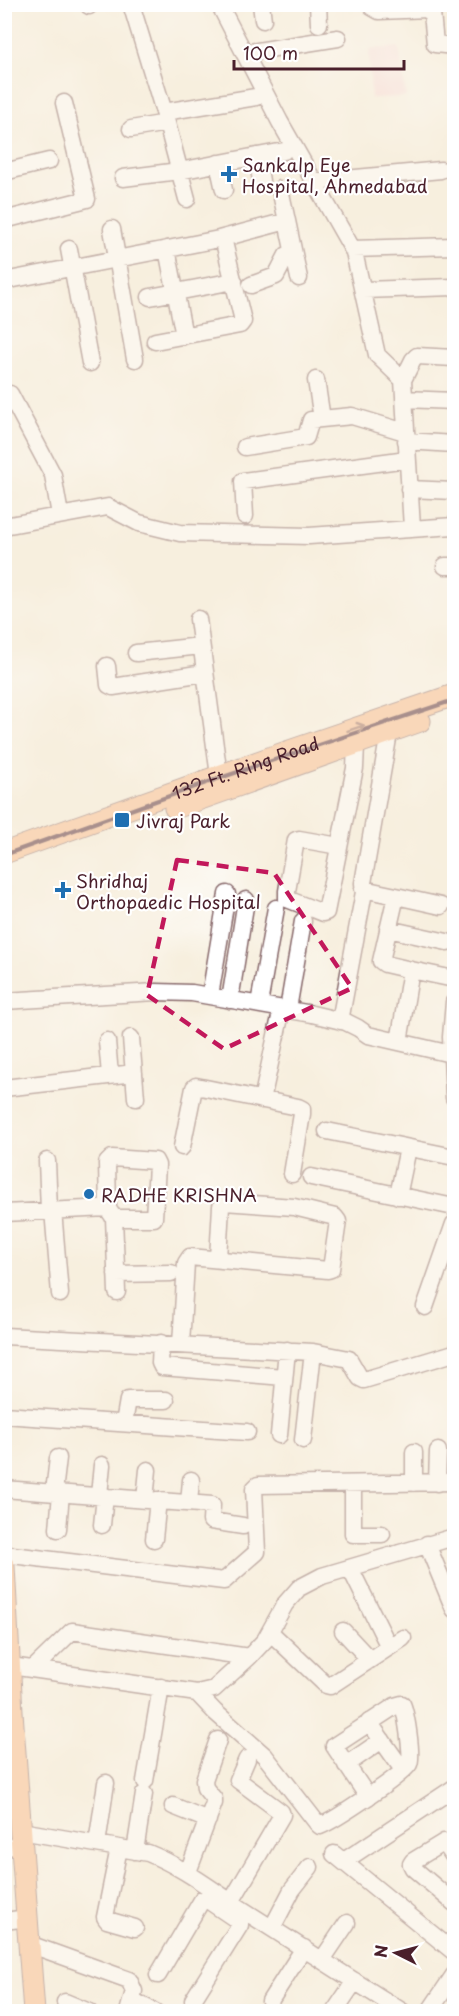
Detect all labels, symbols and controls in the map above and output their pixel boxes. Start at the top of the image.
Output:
scale bar [234,33,404,71]
text: 100 m [243,39,298,66]
place label: Sankalp Eye Hospital, Ahmedabad [242,151,427,199]
marker: Sankalp Eye Hospital, Ahmedabad [220,165,238,183]
one-way arrow [346,722,365,733]
street label: 132 Ft. Ring Road [168,729,322,805]
place label: Jivraj Park [136,807,230,834]
marker: Jivraj Park [113,811,131,829]
place label: Shridhaj Orthopaedic Hospital [76,867,261,915]
marker: Shridhaj Orthopaedic Hospital [54,881,72,899]
place label: RADHE KRISHNA [101,1181,257,1208]
marker: RADHE KRISHNA [82,1187,96,1201]
north arrow [366,1923,426,1983]
text: N [367,1944,393,1959]

